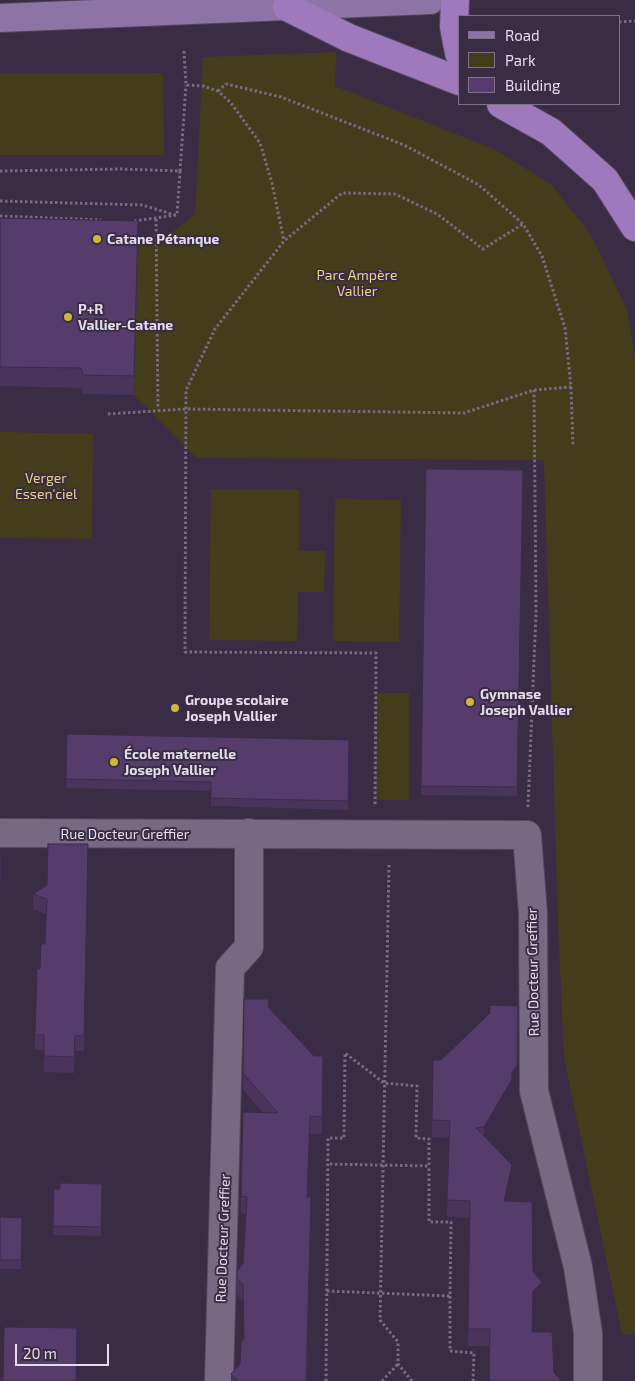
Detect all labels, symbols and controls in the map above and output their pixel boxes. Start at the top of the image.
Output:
legend [458,15,620,105]
text: Road [505,26,540,44]
text: Park [505,51,536,69]
text: Building [505,76,560,94]
place label: Catane Pétanque [107,231,219,247]
marker: Catane Pétanque [91,233,103,245]
park label: Parc Ampère Vallier [317,267,397,300]
place label: P+R Vallier-Catane [78,301,173,334]
marker: P+R Vallier-Catane [62,311,74,323]
park label: Verger Essen'ciel [15,470,77,502]
place label: Gymnase Joseph Vallier [480,686,572,719]
place label: Groupe scolaire Joseph Vallier [185,692,289,724]
marker: Gymnase Joseph Vallier [464,696,476,708]
marker: Groupe scolaire Joseph Vallier [169,702,181,714]
place label: École maternelle Joseph Vallier [124,746,236,779]
marker: École maternelle Joseph Vallier [108,756,120,768]
street label: Rue Docteur Greffier [61,826,189,842]
street label: Rue Docteur Greffier [523,907,543,1037]
street label: Rue Docteur Greffier [212,1173,234,1303]
scale bar [18,1334,111,1366]
text: 20 m [23,1344,57,1362]

